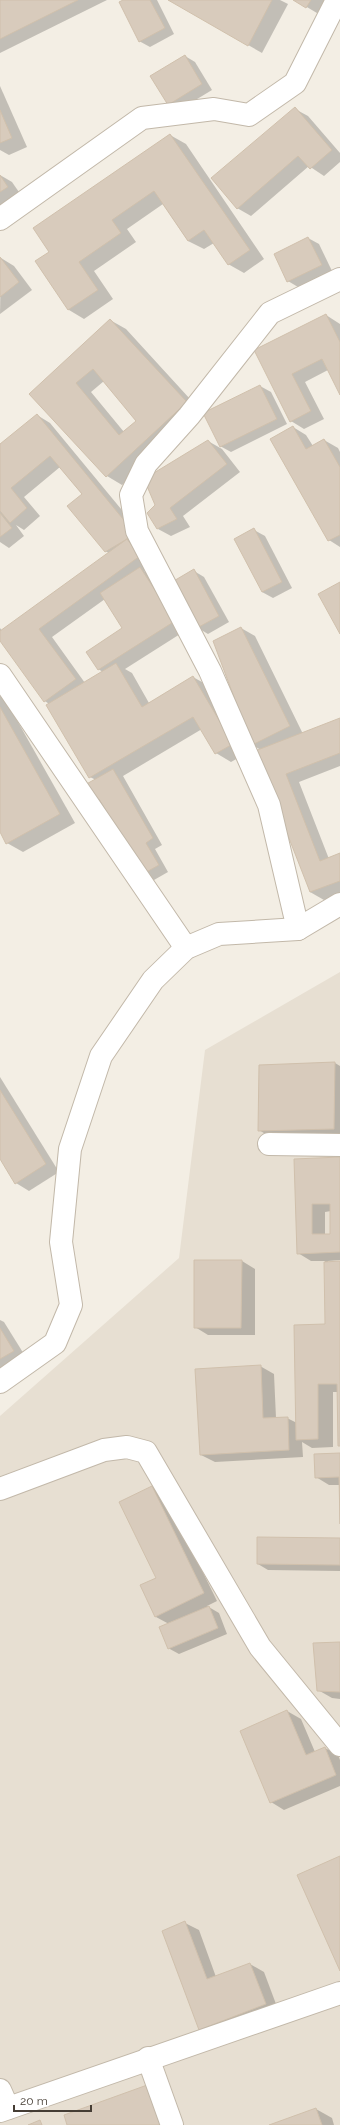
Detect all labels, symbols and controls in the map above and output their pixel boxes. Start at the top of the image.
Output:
scale bar [14,2087,91,2113]
text: 20 m [20,2094,48,2108]

